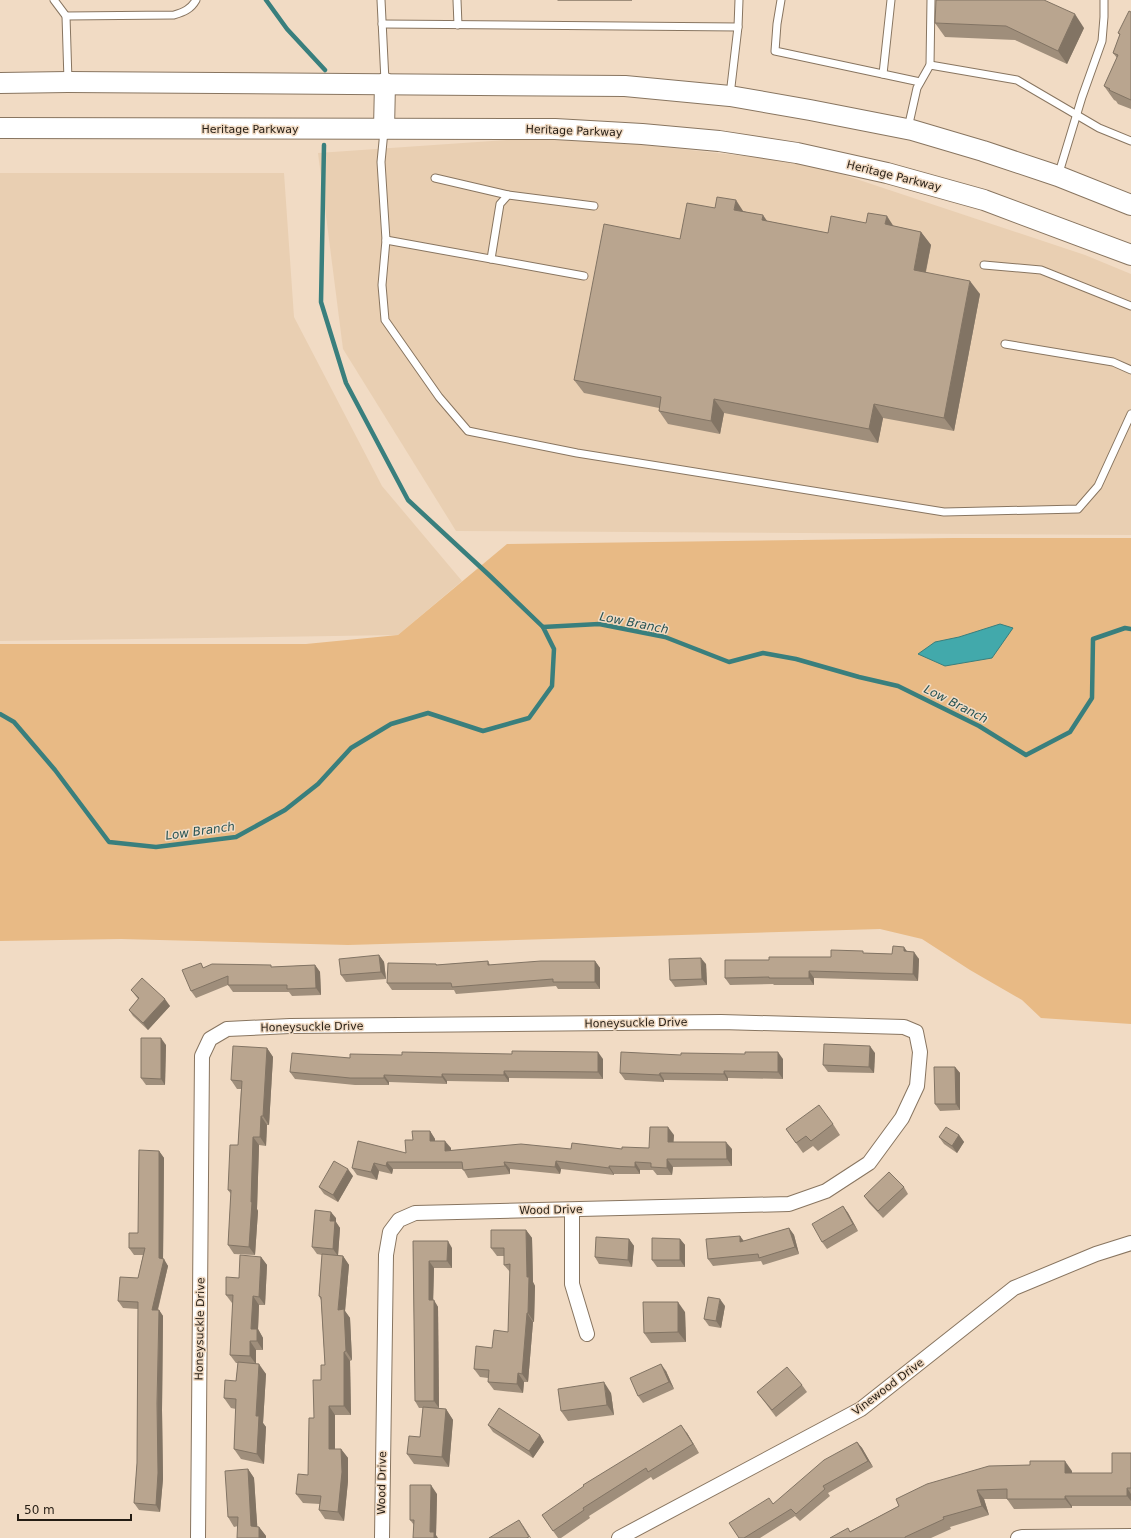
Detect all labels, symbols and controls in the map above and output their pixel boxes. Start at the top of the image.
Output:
street label: Heritage Parkway [202,123,299,136]
street label: Heritage Parkway [525,123,623,139]
street label: Heritage Parkway [845,158,943,194]
water label: Low Branch [598,609,670,637]
water label: Low Branch [922,682,990,726]
water label: Low Branch [164,819,236,843]
street label: Honeysuckle Drive [584,1016,688,1030]
street label: Honeysuckle Drive [260,1020,364,1034]
street label: Wood Drive [519,1203,583,1217]
street label: Honeysuckle Drive [193,1277,207,1381]
street label: Vinewood Drive [850,1356,927,1418]
street label: Wood Drive [375,1451,389,1515]
scale bar [18,1496,131,1522]
text: 50 m [24,1503,55,1517]

